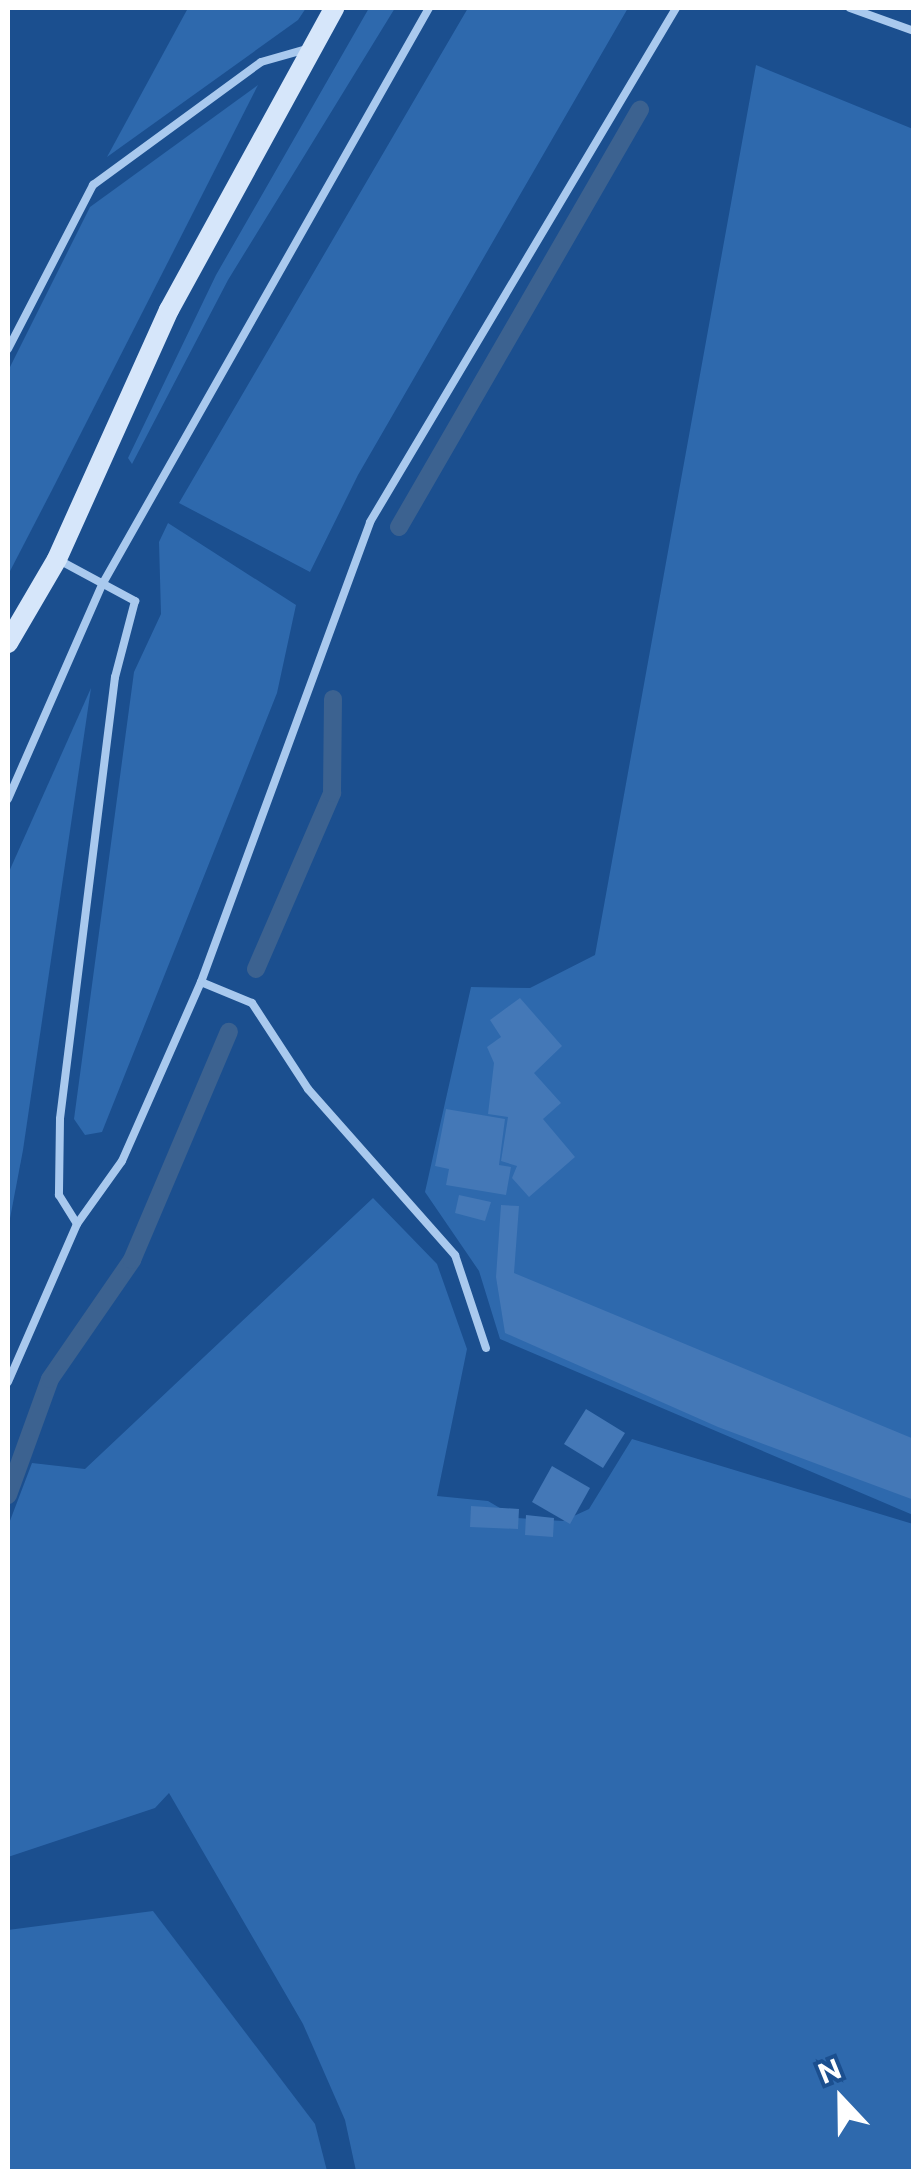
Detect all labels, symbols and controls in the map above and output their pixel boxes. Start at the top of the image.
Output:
north arrow [791,2049,891,2149]
text: N [813,2051,846,2090]

